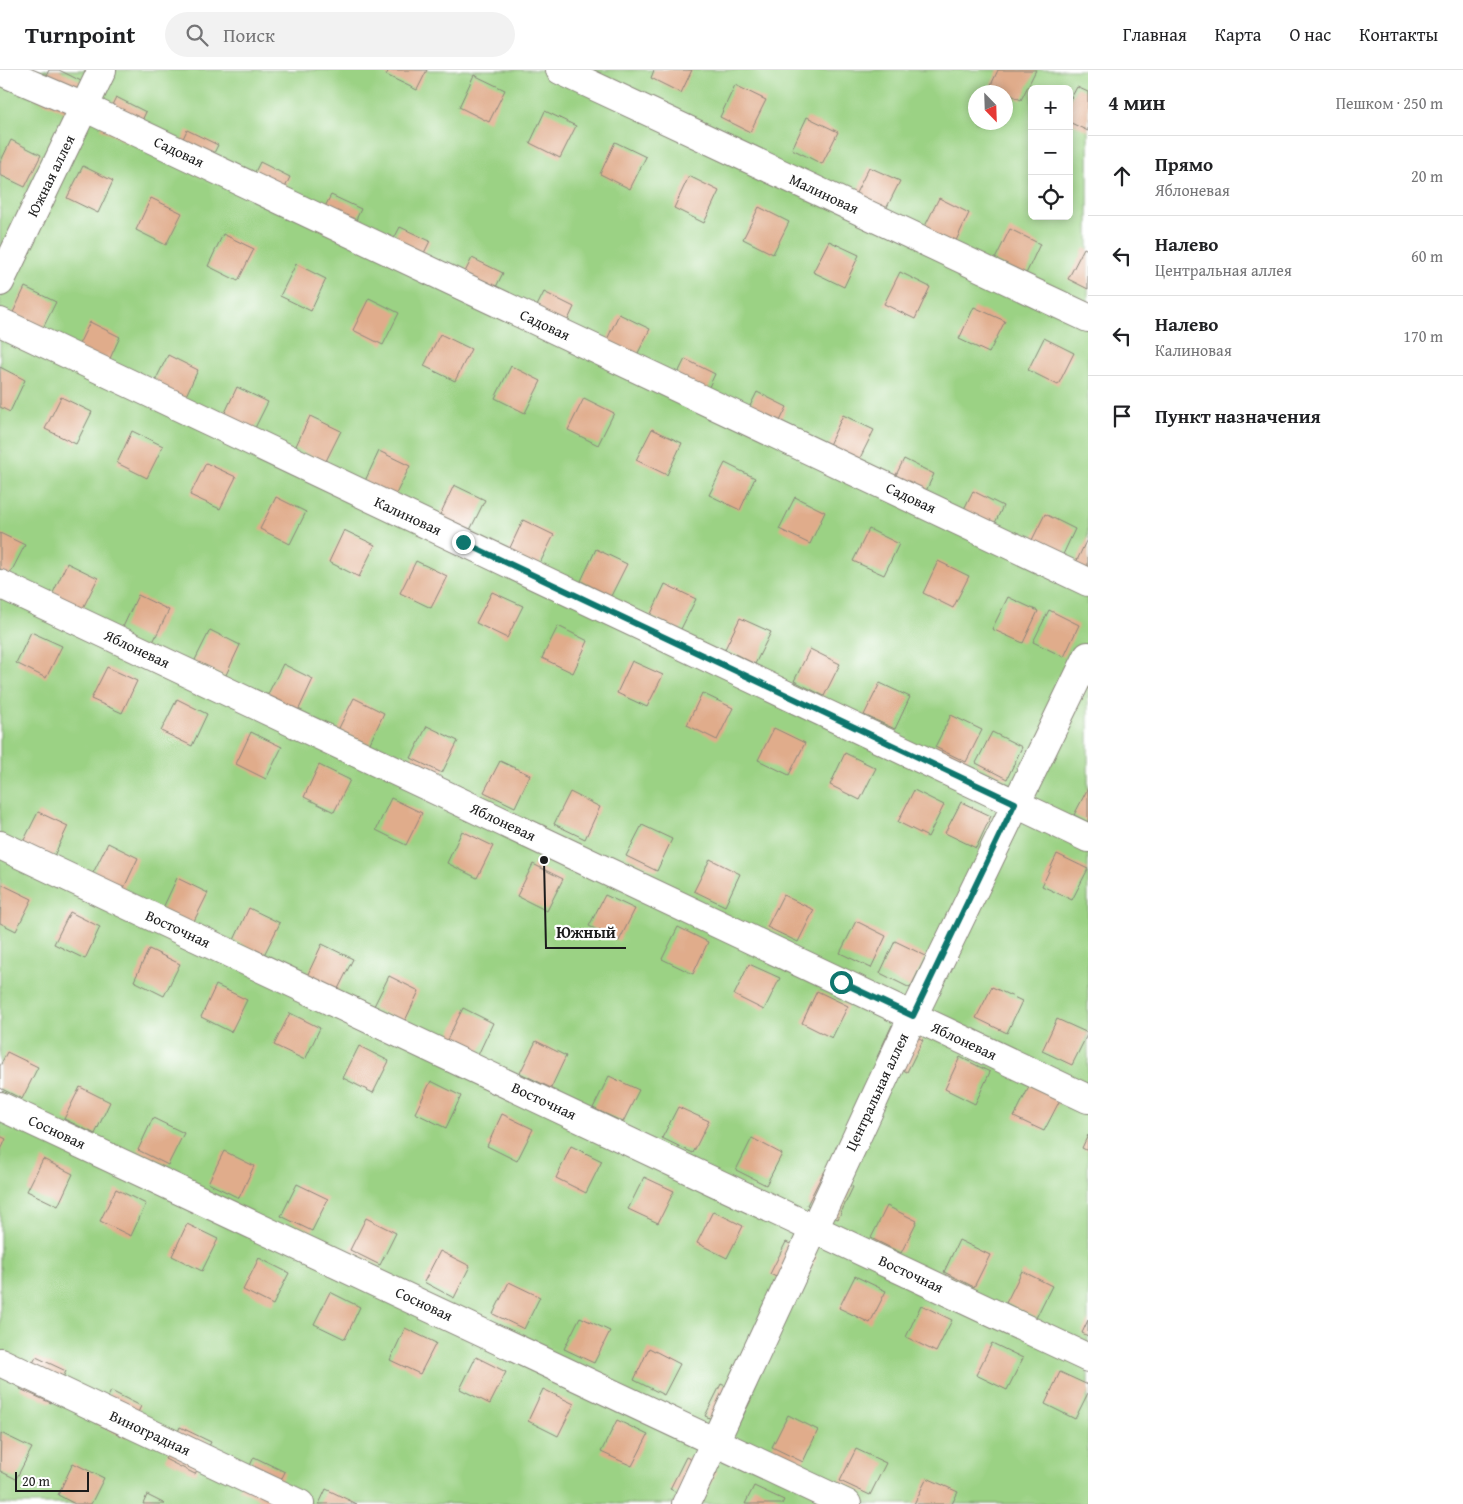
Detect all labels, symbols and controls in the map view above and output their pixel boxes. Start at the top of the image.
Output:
search box [165,12,515,57]
text: Turnpoint [25,17,135,52]
icon: search [183,21,211,49]
text: Поиск [223,21,275,49]
text: Главная [1123,21,1187,48]
text: Карта [1215,21,1261,48]
text: О нас [1289,21,1331,48]
text: Контакты [1359,21,1438,48]
north arrow [968,85,1013,130]
map controls [1028,85,1073,220]
button: + [1028,85,1073,130]
text: 4 мин [1108,87,1165,118]
text: Пешком · 250 m [1336,91,1443,115]
button: − [1028,130,1073,175]
street label: Южная аллея [22,131,80,220]
street label: Садовая [151,131,208,172]
text: Прямо [1155,150,1213,178]
icon: ahead [1108,162,1136,190]
text: 20 m [1411,164,1443,188]
street label: Малиновая [786,168,863,219]
button: locate [1028,175,1073,220]
text: Яблоневая [1155,178,1230,202]
text: Налево [1155,230,1218,258]
icon: left [1108,242,1136,270]
text: 60 m [1411,244,1443,268]
text: Центральная аллея [1155,258,1292,282]
street label: Садовая [517,304,574,345]
text: Налево [1155,310,1218,338]
icon: left [1108,322,1136,350]
text: 170 m [1403,324,1443,348]
text: Калиновая [1155,338,1232,362]
icon: arrive [1108,402,1136,430]
text: Пункт назначения [1155,402,1321,430]
street label: Садовая [883,477,940,518]
street label: Калиновая [371,491,446,540]
route end [452,531,475,554]
street label: Яблоневая [100,624,174,673]
street label: Яблоневая [466,797,540,846]
street label: Восточная [142,904,214,953]
callout: Южный [546,917,626,948]
text: Южный [556,920,616,944]
route start [830,971,853,994]
street label: Яблоневая [927,1016,1001,1065]
street label: Центральная аллея [840,1029,913,1154]
street label: Восточная [508,1076,580,1125]
street label: Сосновая [25,1109,90,1154]
street label: Восточная [875,1249,947,1298]
street label: Сосновая [392,1281,457,1326]
street label: Виноградная [106,1405,194,1461]
scale bar [15,1469,89,1492]
text: 20 m [22,1471,50,1491]

